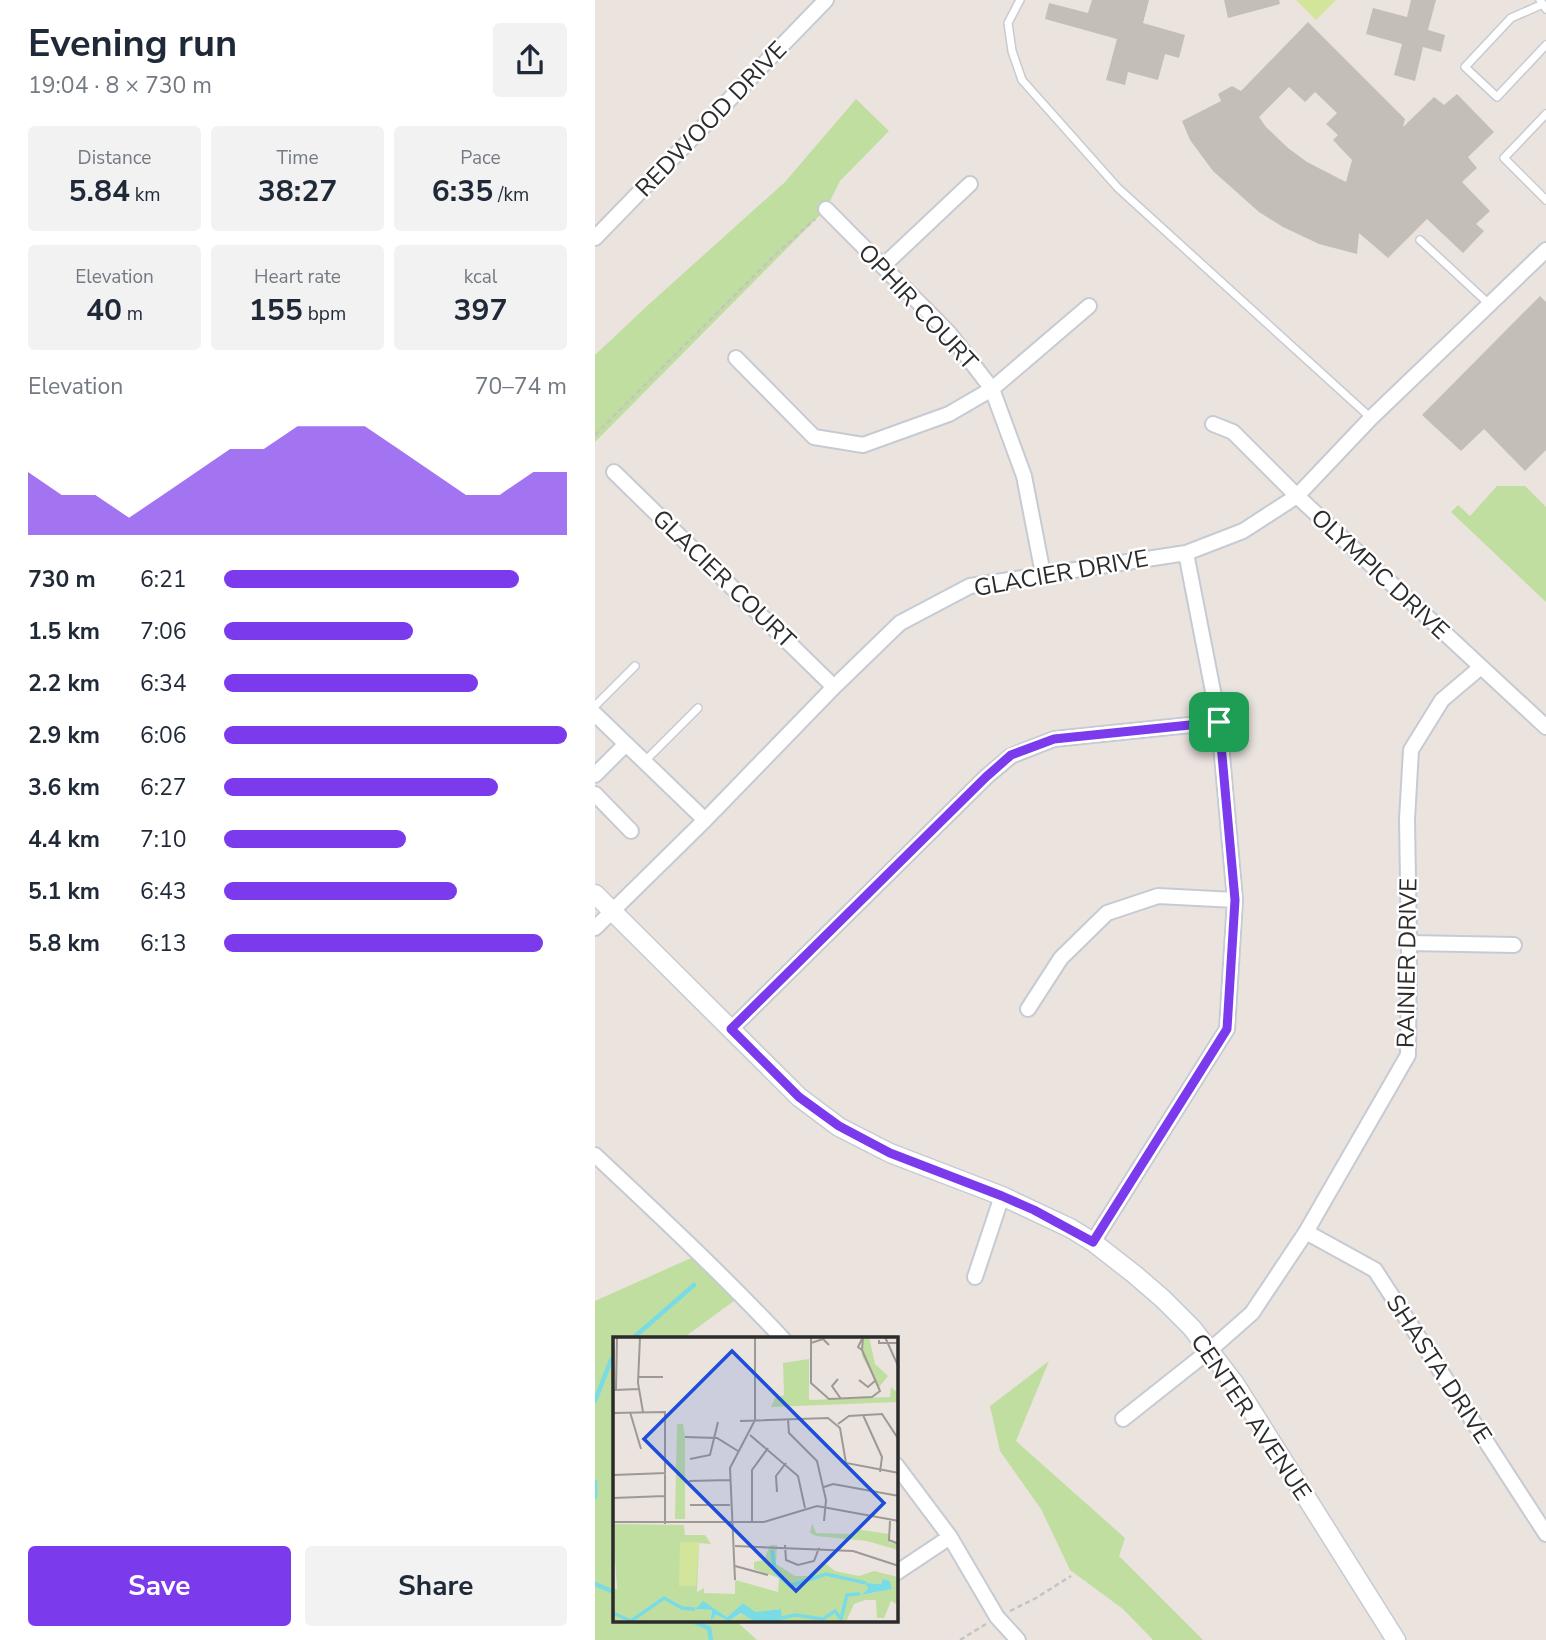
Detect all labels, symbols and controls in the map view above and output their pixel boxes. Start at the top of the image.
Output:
text: Evening run [28,18,237,69]
button: share [493,23,567,97]
street label: REDWOOD DRIVE [628,34,794,204]
text: 19:04 · 8 × 730 m [28,70,212,101]
text: Distance [78,145,151,171]
text: Time [276,145,319,171]
text: Pace [460,145,501,171]
text: 5.84 [68,171,130,212]
text: 38:27 [258,171,337,212]
text: 6:35 [432,171,493,212]
text: km [130,182,161,208]
text: /km [493,182,529,208]
street label: OPHIR COURT [851,237,985,377]
text: Elevation [75,264,154,290]
text: Heart rate [254,264,341,290]
text: kcal [464,264,497,290]
text: 40 [86,290,122,331]
text: 155 [249,290,303,331]
text: 397 [454,290,508,331]
text: m [122,301,143,327]
text: bpm [303,301,346,327]
text: Elevation [28,371,123,402]
text: 70–74 m [475,371,567,402]
street label: GLACIER COURT [646,502,803,656]
street label: OLYMPIC DRIVE [1304,502,1456,646]
street label: GLACIER DRIVE [971,542,1151,604]
text: 730 m [28,564,96,595]
text: 6:21 [140,564,187,595]
text: 1.5 km [28,616,100,647]
text: 7:06 [140,616,187,647]
text: 2.2 km [28,668,100,699]
text: 6:34 [140,668,187,699]
pin [1189,692,1249,752]
icon: arrive [1200,703,1238,741]
text: 2.9 km [28,720,100,751]
text: 6:06 [140,720,187,751]
text: 3.6 km [28,772,100,803]
text: 6:27 [140,772,187,803]
text: 4.4 km [28,824,100,855]
text: 7:10 [140,824,187,855]
text: 5.1 km [28,876,100,907]
text: 6:43 [140,876,187,907]
street label: RAINIER DRIVE [1390,878,1424,1048]
text: 5.8 km [28,928,100,959]
text: 6:13 [140,928,187,959]
street label: SHASTA DRIVE [1379,1288,1499,1450]
street label: CENTER AVENUE [1183,1327,1319,1507]
inset map [613,1337,898,1622]
button: Save [28,1546,291,1626]
button: Share [305,1546,567,1626]

